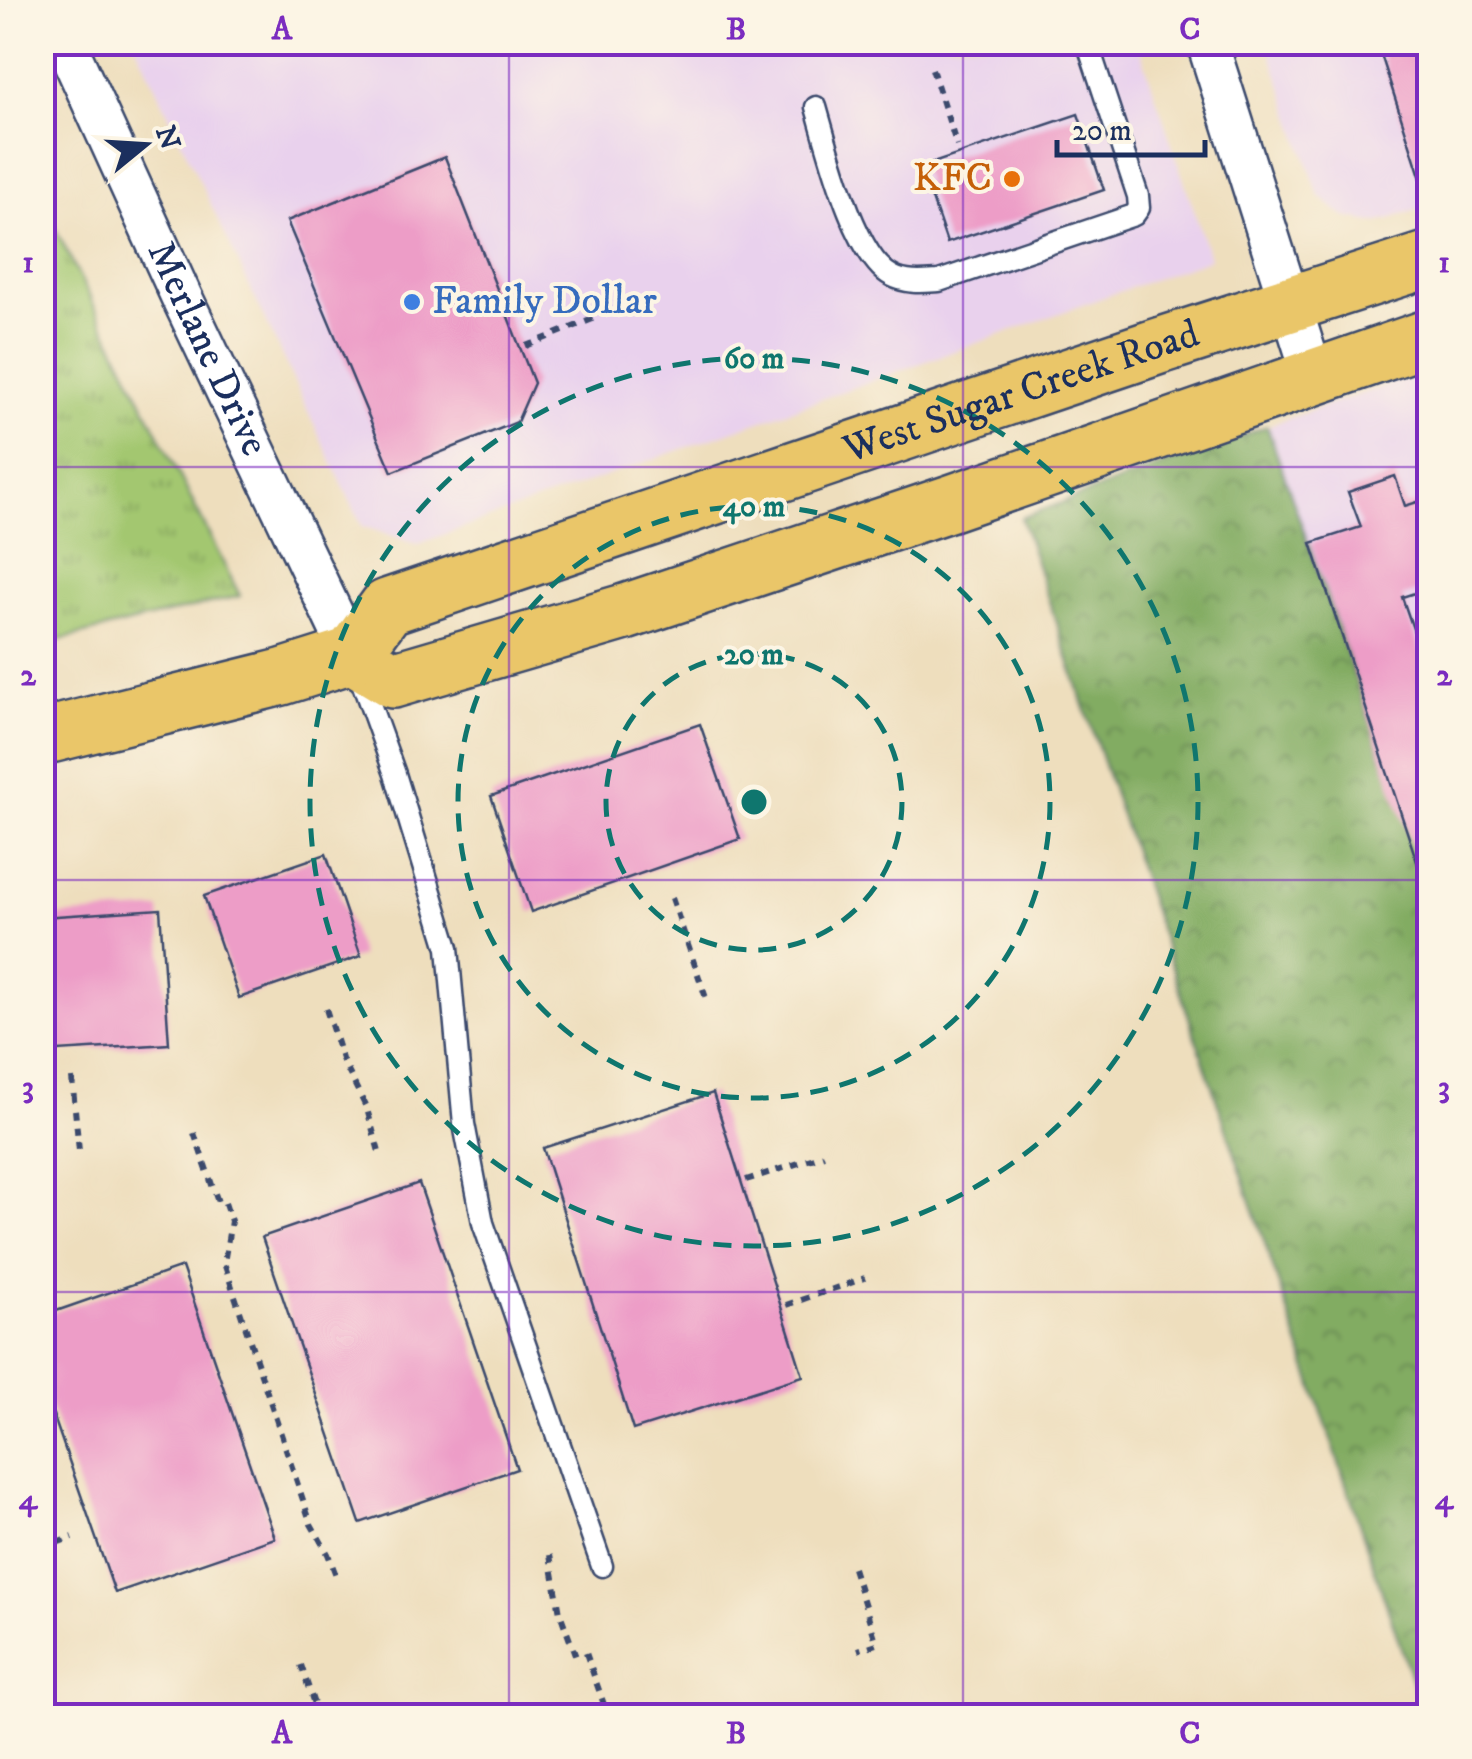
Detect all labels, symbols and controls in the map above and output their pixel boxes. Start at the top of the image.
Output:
text: A [271,10,294,50]
text: B [726,10,746,50]
text: C [1179,10,1201,50]
north arrow [95,95,195,195]
scale bar [1057,95,1204,157]
text: 20 m [1072,113,1132,150]
text: N [147,121,188,154]
place label: KFC [913,154,992,204]
marker: KFC [1001,168,1023,190]
street label: Merlane Drive [135,234,279,464]
text: 1 [22,243,34,283]
text: 1 [1438,243,1450,283]
place label: Family Dollar [432,277,657,327]
marker: Family Dollar [401,291,423,313]
street label: West Sugar Creek Road [836,310,1206,476]
text: 60 m [724,341,785,378]
text: 40 m [723,489,786,526]
text: 20 m [724,637,784,674]
text: 2 [20,656,36,696]
text: 2 [1436,656,1452,696]
centre of rings [736,784,772,820]
text: 3 [22,1068,34,1108]
text: 3 [1438,1068,1450,1108]
text: 4 [19,1480,39,1520]
text: 4 [1435,1480,1455,1520]
text: A [271,1714,294,1754]
text: B [726,1714,746,1754]
text: C [1179,1714,1201,1754]

